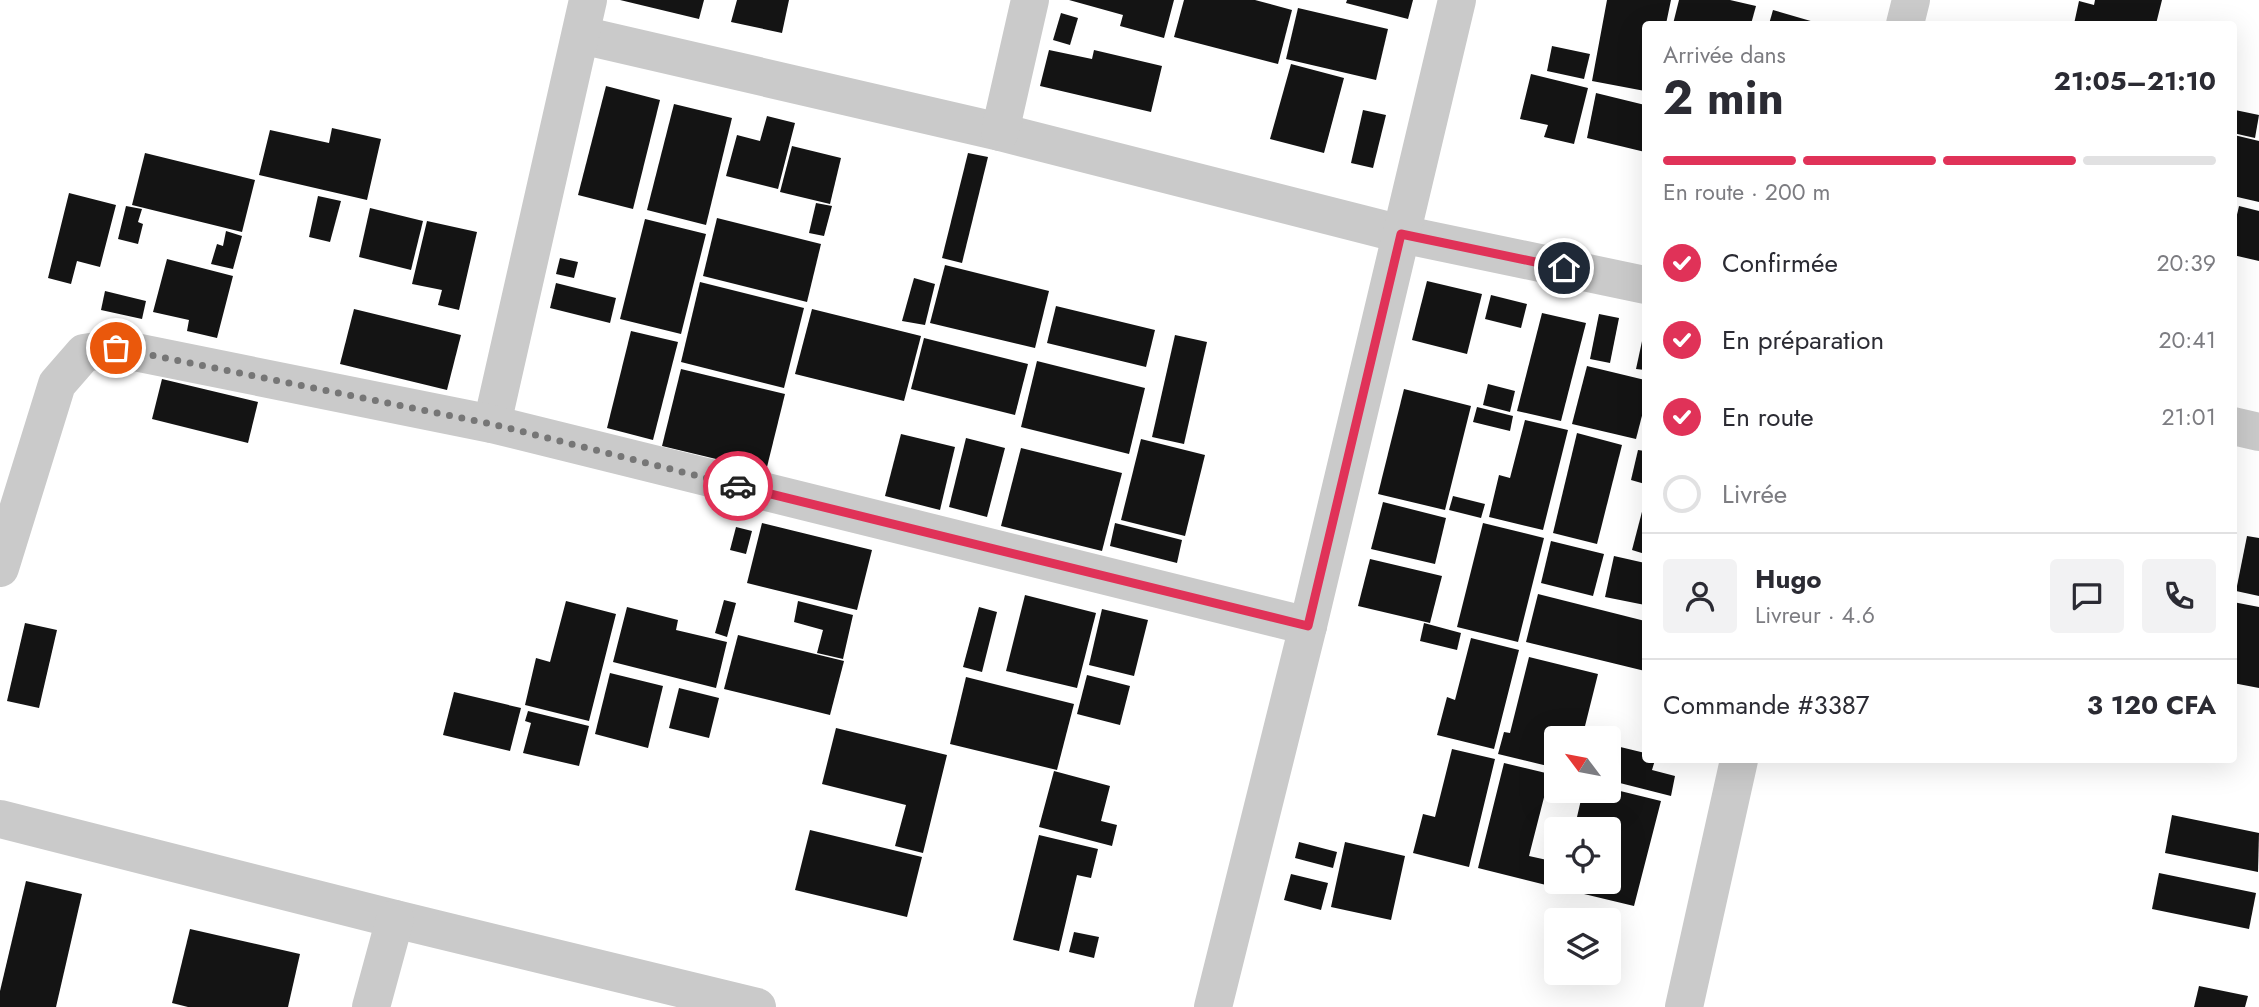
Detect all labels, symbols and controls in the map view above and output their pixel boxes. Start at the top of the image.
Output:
text: Arrivée dans [1663,38,1786,72]
text: 21:05–21:10 [2054,62,2216,100]
text: 2 min [1663,65,1784,131]
text: En route · 200 m [1663,175,1830,209]
pin [1534,238,1594,298]
icon: check [1663,244,1701,282]
text: Confirmée [1722,244,1838,282]
text: 20:39 [2156,246,2216,280]
icon: home [1545,249,1583,287]
pin [86,318,146,378]
icon: check [1663,321,1701,359]
text: En préparation [1722,321,1884,359]
text: 20:41 [2158,323,2216,357]
icon: bag [97,329,135,367]
icon: check [1663,398,1701,436]
text: En route [1722,398,1814,436]
text: 21:01 [2162,400,2216,434]
courier [703,451,773,521]
icon: car [719,467,757,505]
text: Livrée [1722,475,1787,513]
button: person [1663,559,1737,633]
button: chat [2050,559,2124,633]
button: phone [2142,559,2216,633]
text: Hugo [1755,560,1822,598]
text: Livreur · 4.6 [1755,598,1875,632]
text: Commande #3387 [1663,686,1869,724]
text: 3 120 CFA [2087,686,2216,724]
north arrow [1544,726,1620,803]
map controls [1544,726,1621,985]
button: locate [1544,817,1621,894]
button: layers [1544,908,1621,985]

